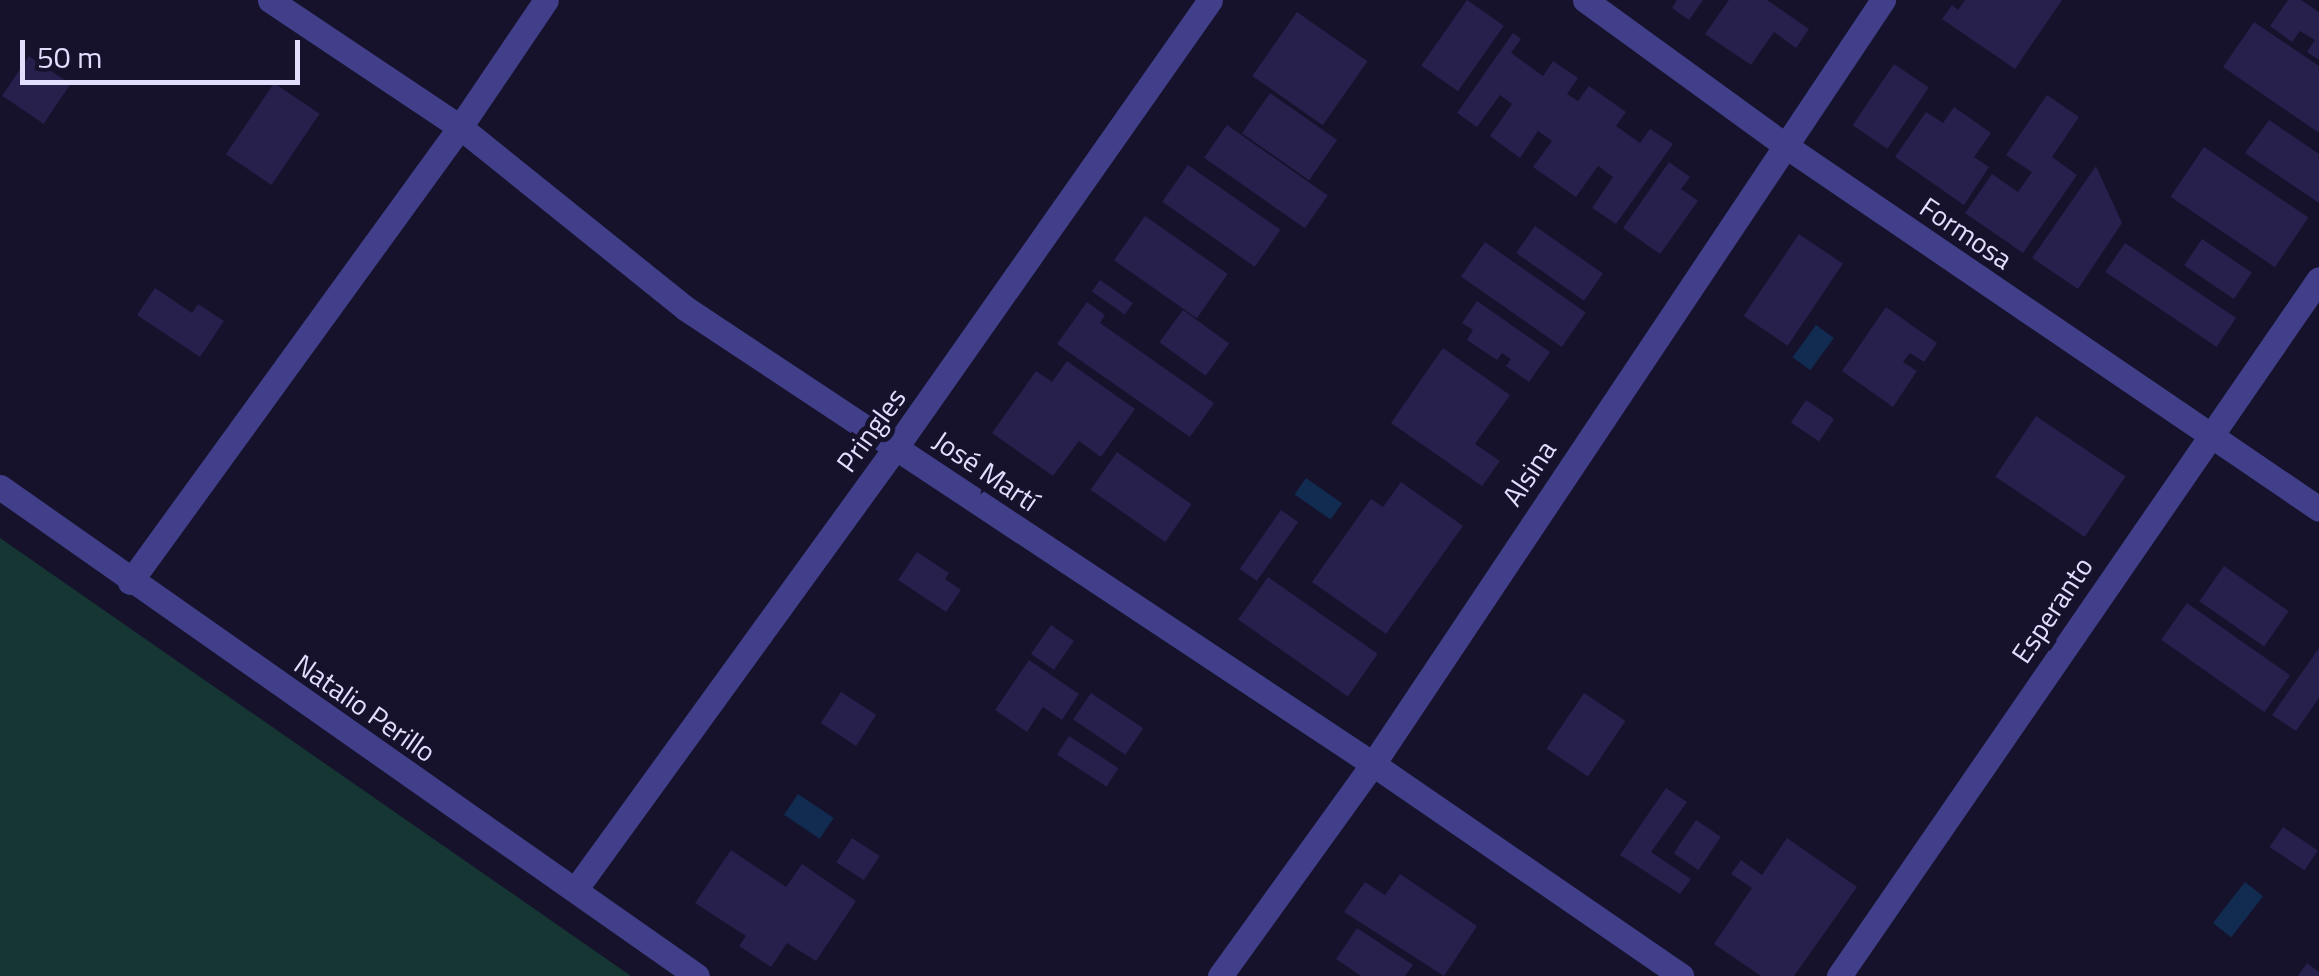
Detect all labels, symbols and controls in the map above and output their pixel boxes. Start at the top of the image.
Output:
scale bar [25,20,305,82]
text: 50 m [37,34,102,80]
street label: Formosa [1914,190,2018,276]
street label: Pringles [829,382,913,478]
street label: José Martí [927,424,1045,518]
street label: Alsina [1495,434,1563,512]
street label: Esperanto [2004,551,2100,669]
street label: Natalio Perillo [288,647,442,769]

